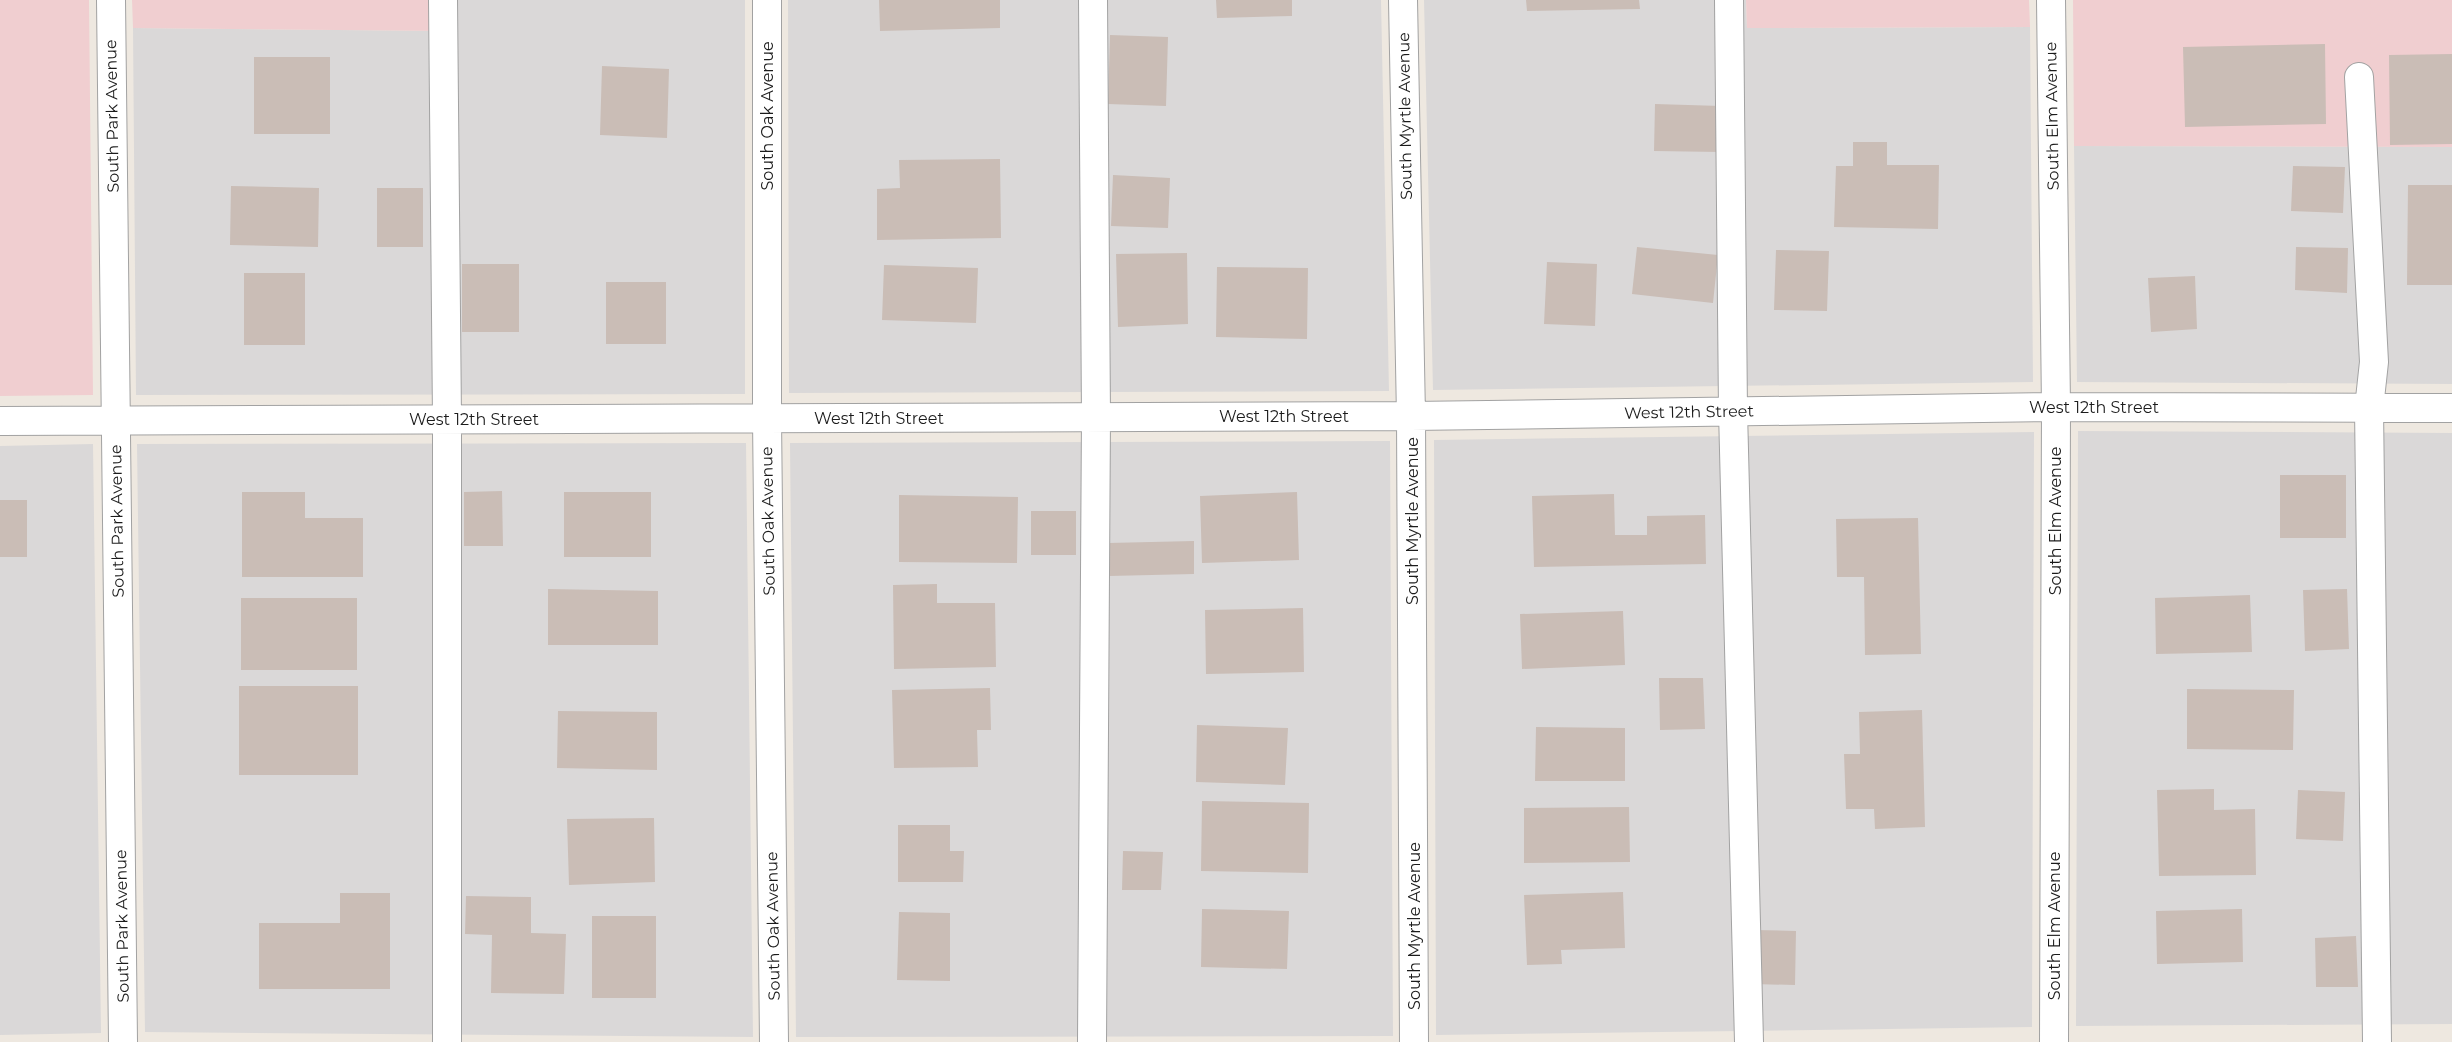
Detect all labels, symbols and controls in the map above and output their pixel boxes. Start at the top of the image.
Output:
street label: South Myrtle Avenue [1394,32,1416,200]
street label: South Park Avenue [101,39,123,193]
street label: South Oak Avenue [758,41,777,191]
street label: South Elm Avenue [2041,42,2063,190]
street label: West 12th Street [2029,398,2159,417]
street label: West 12th Street [1624,401,1755,423]
street label: West 12th Street [1219,407,1349,426]
street label: West 12th Street [814,409,944,428]
street label: West 12th Street [409,410,539,429]
street label: South Myrtle Avenue [1403,437,1422,605]
street label: South Park Avenue [106,444,128,598]
street label: South Oak Avenue [757,446,779,596]
street label: South Elm Avenue [2046,447,2065,595]
street label: South Myrtle Avenue [1405,842,1424,1010]
street label: South Park Avenue [111,849,133,1003]
street label: South Oak Avenue [762,851,784,1001]
street label: South Elm Avenue [2045,852,2064,1000]

